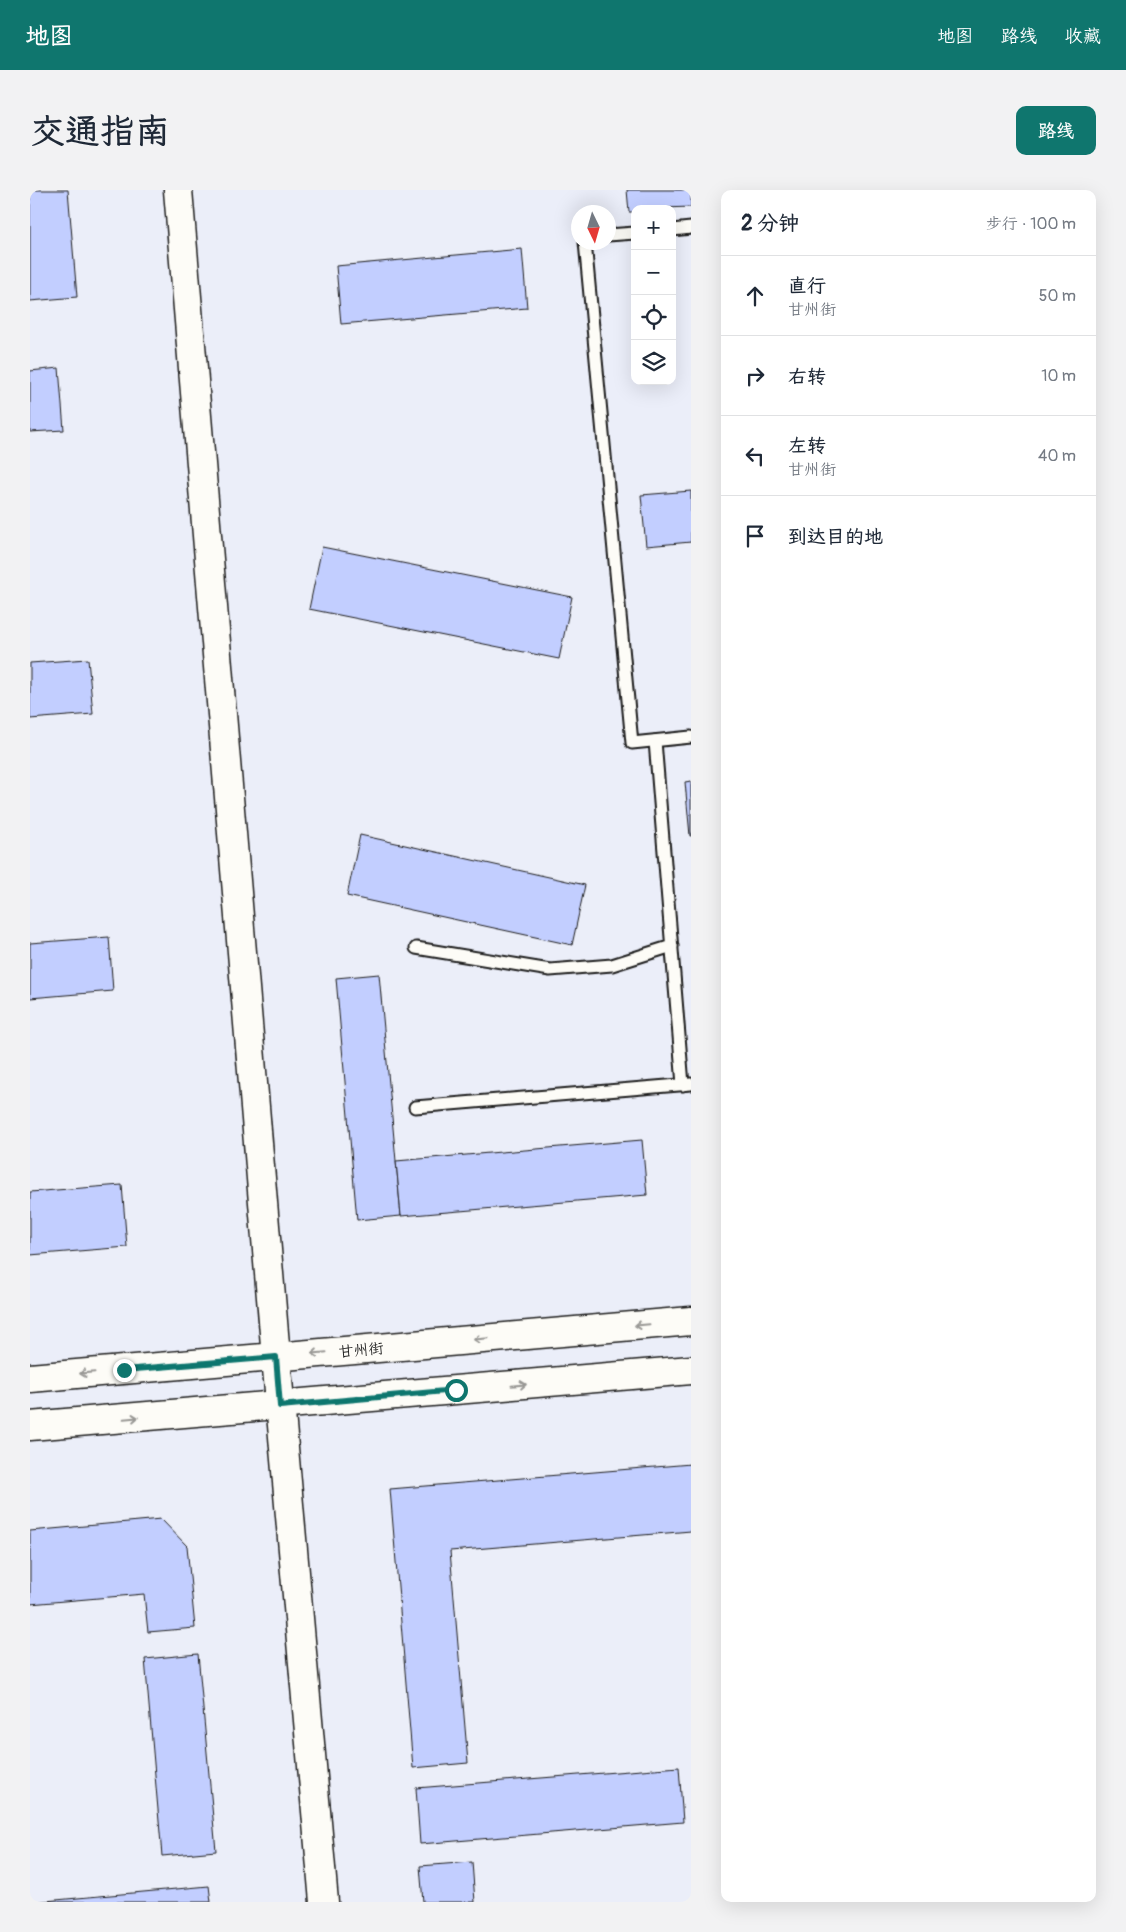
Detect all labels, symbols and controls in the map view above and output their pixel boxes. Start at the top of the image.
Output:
text: 地图 [25,22,73,51]
text: 地图 [937,25,973,48]
text: 路线 [1001,25,1037,48]
text: 收藏 [1065,25,1101,48]
button: 路线 [1016,106,1096,155]
text: 交通指南 [30,110,170,154]
north arrow [571,205,616,250]
map controls [631,205,676,385]
button: + [631,205,676,250]
text: 2 分钟 [741,210,799,237]
text: 步行 · 100 m [986,214,1076,234]
button: − [631,250,676,295]
text: 直行 [788,274,826,298]
icon: ahead [741,282,769,310]
text: 50 m [1039,286,1076,306]
button: locate [631,295,676,340]
text: 甘州街 [788,300,836,320]
button: layers [631,340,676,385]
icon: right [741,362,769,390]
text: 右转 [788,365,826,389]
text: 10 m [1041,366,1076,386]
text: 左转 [788,434,826,458]
icon: left [741,442,769,470]
text: 40 m [1038,446,1076,466]
text: 甘州街 [788,460,836,480]
icon: arrive [741,522,769,550]
text: 到达目的地 [788,525,883,549]
one-way arrow [635,1321,651,1330]
one-way arrow [473,1335,489,1344]
street label: 甘州街 [338,1339,384,1362]
one-way arrow [311,1349,327,1358]
route end [113,1359,136,1382]
one-way arrow [79,1368,95,1378]
route start [445,1379,468,1402]
one-way arrow [511,1380,527,1390]
one-way arrow [123,1413,139,1423]

